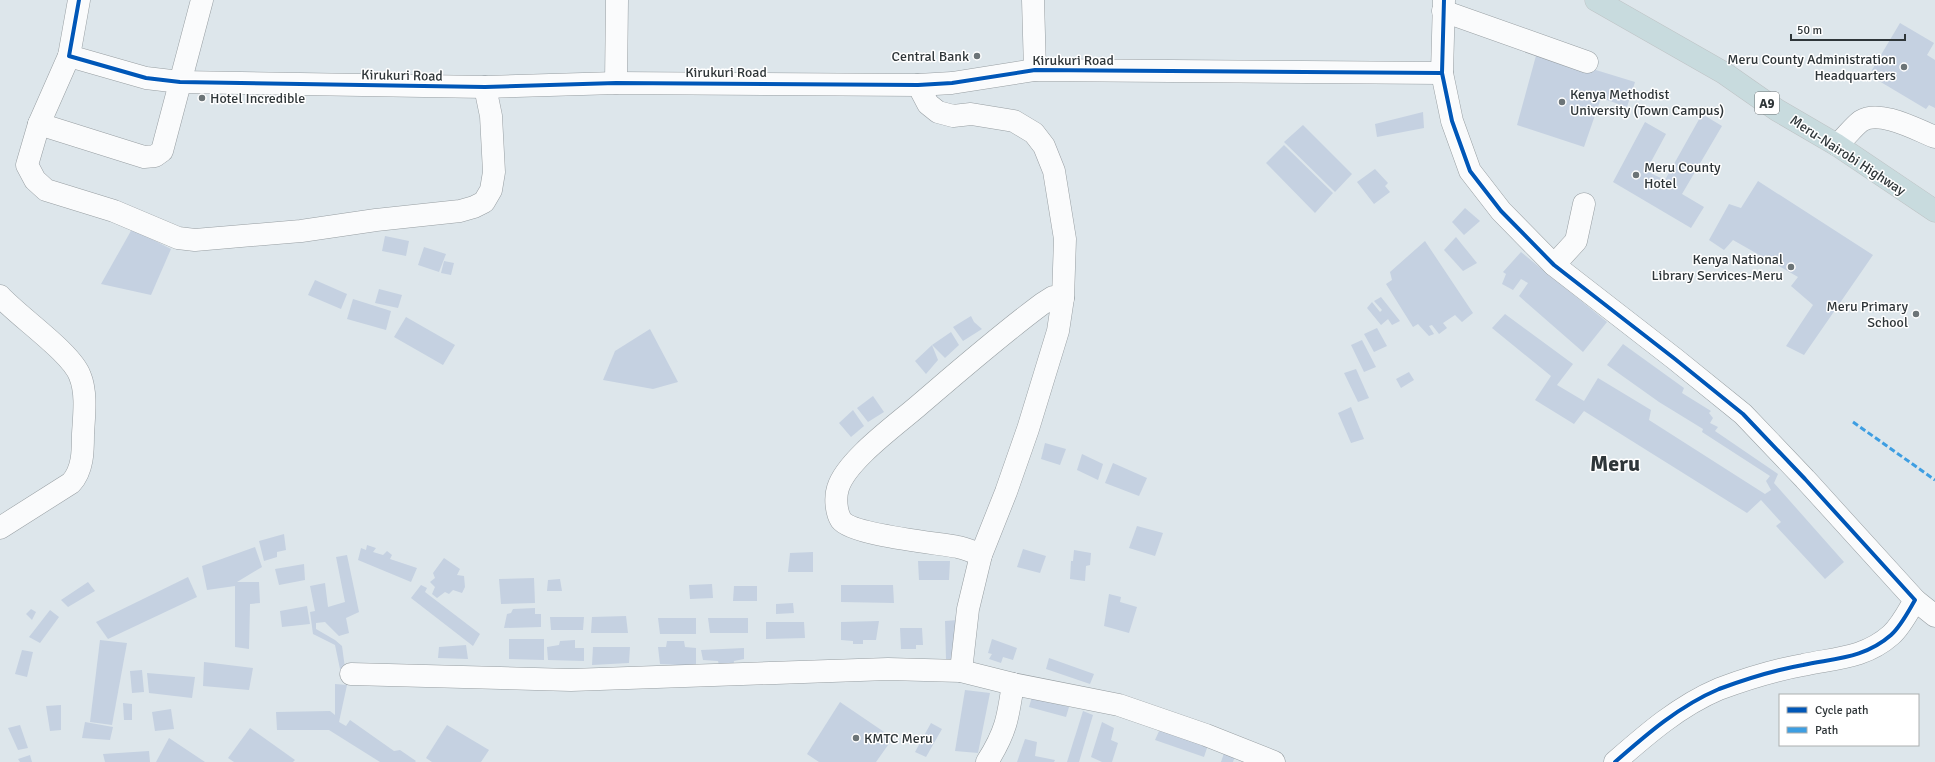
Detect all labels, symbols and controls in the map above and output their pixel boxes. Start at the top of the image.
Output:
scale bar [1791,16,1905,42]
text: 50 m [1797,23,1822,38]
place label: Central Bank [892,48,969,65]
marker: Central Bank [972,51,982,61]
place label: Meru County Administration Headquarters [1727,51,1896,84]
street label: Kirukuri Road [1032,52,1114,69]
marker: Meru County Administration Headquarters [1899,62,1909,72]
street label: Kirukuri Road [685,64,767,81]
street label: Kirukuri Road [361,66,443,85]
place label: Kenya Methodist University (Town Campus) [1570,86,1724,119]
place label: Hotel Incredible [210,90,305,107]
road number: A9 [1755,92,1779,114]
marker: Hotel Incredible [197,93,207,103]
marker: Kenya Methodist University (Town Campus) [1557,97,1567,107]
street label: Meru-Nairobi Highway [1787,112,1909,199]
place label: Meru County Hotel [1644,159,1721,192]
marker: Meru County Hotel [1631,170,1641,180]
place label: Kenya National Library Services-Meru [1651,251,1783,284]
marker: Kenya National Library Services-Meru [1786,262,1796,272]
place label: Meru Primary School [1827,298,1908,331]
marker: Meru Primary School [1911,309,1921,319]
district label: Meru [1590,450,1640,477]
legend [1779,694,1919,746]
text: Cycle path [1815,703,1868,718]
text: Path [1815,723,1838,738]
place label: KMTC Meru [864,730,933,747]
marker: KMTC Meru [851,733,861,743]

